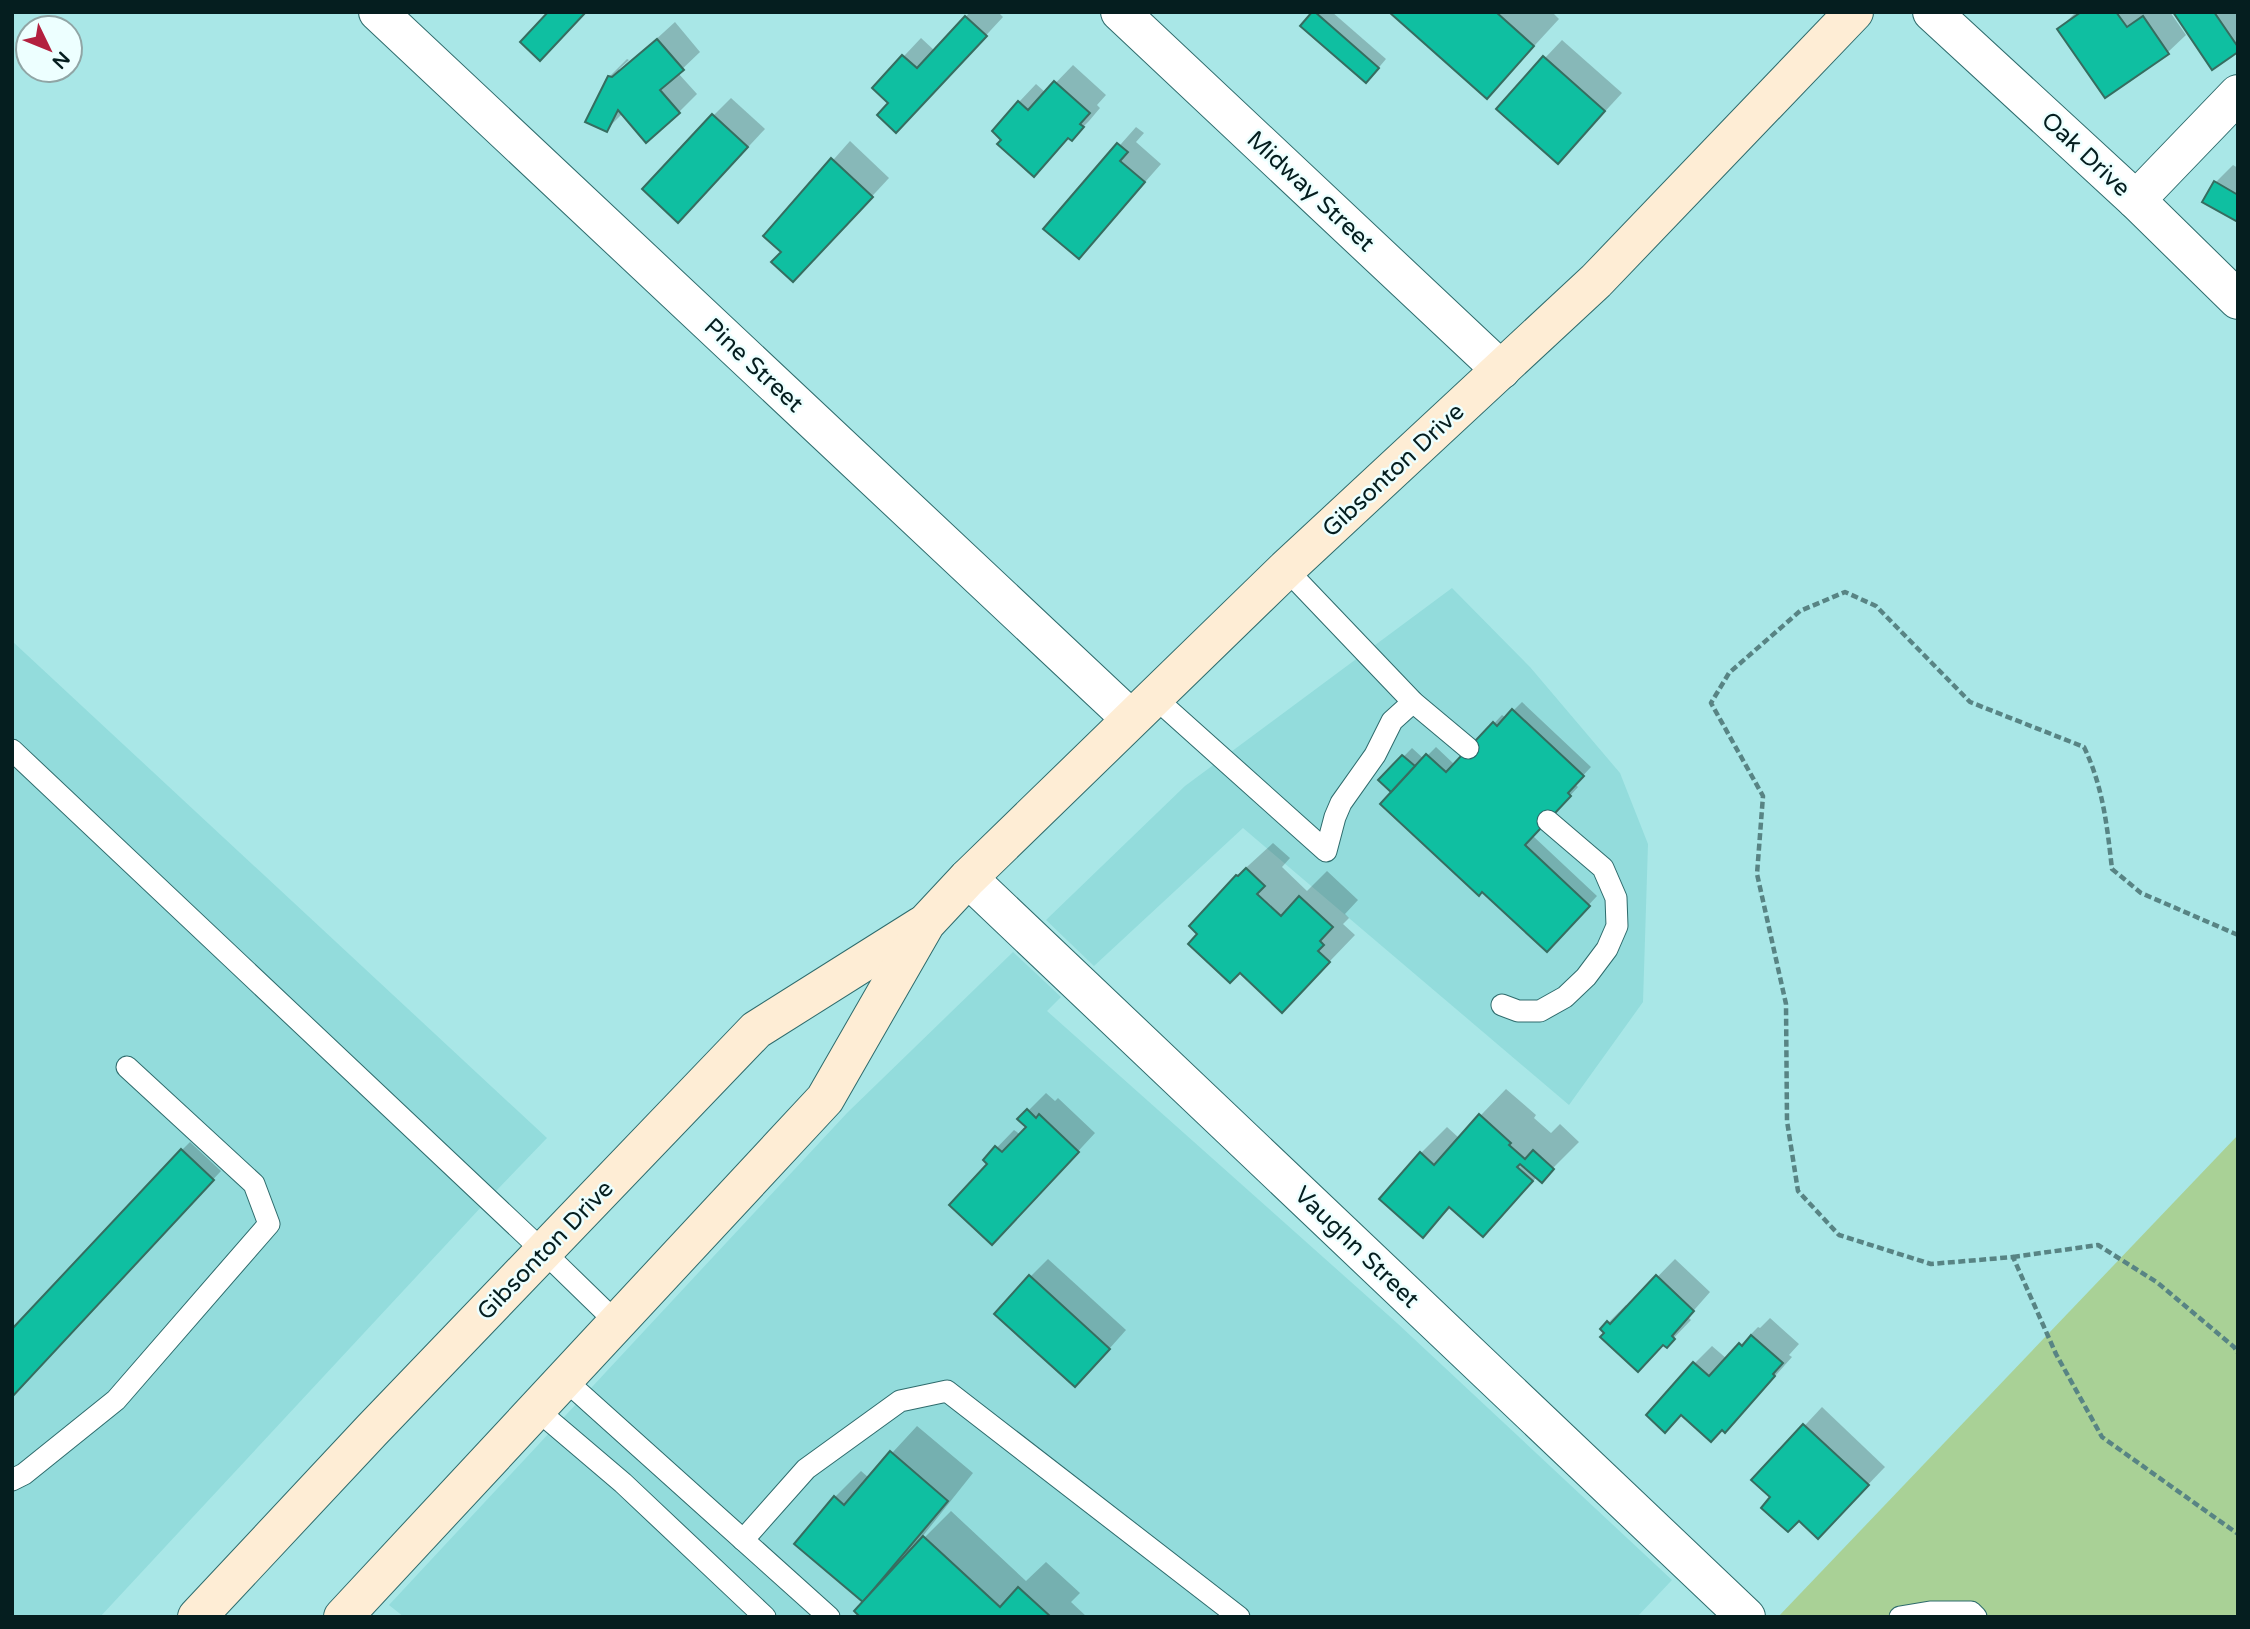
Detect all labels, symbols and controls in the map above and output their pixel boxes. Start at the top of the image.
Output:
north arrow [14,14,84,84]
text: N [47,47,74,73]
street label: Oak Drive [2035,106,2136,203]
street label: Midway Street [1241,125,1380,258]
street label: Pine Street [698,312,809,419]
street label: Gibsonton Drive [1316,397,1470,543]
street label: Gibsonton Drive [471,1174,619,1326]
street label: Vaughn Street [1288,1180,1425,1314]

